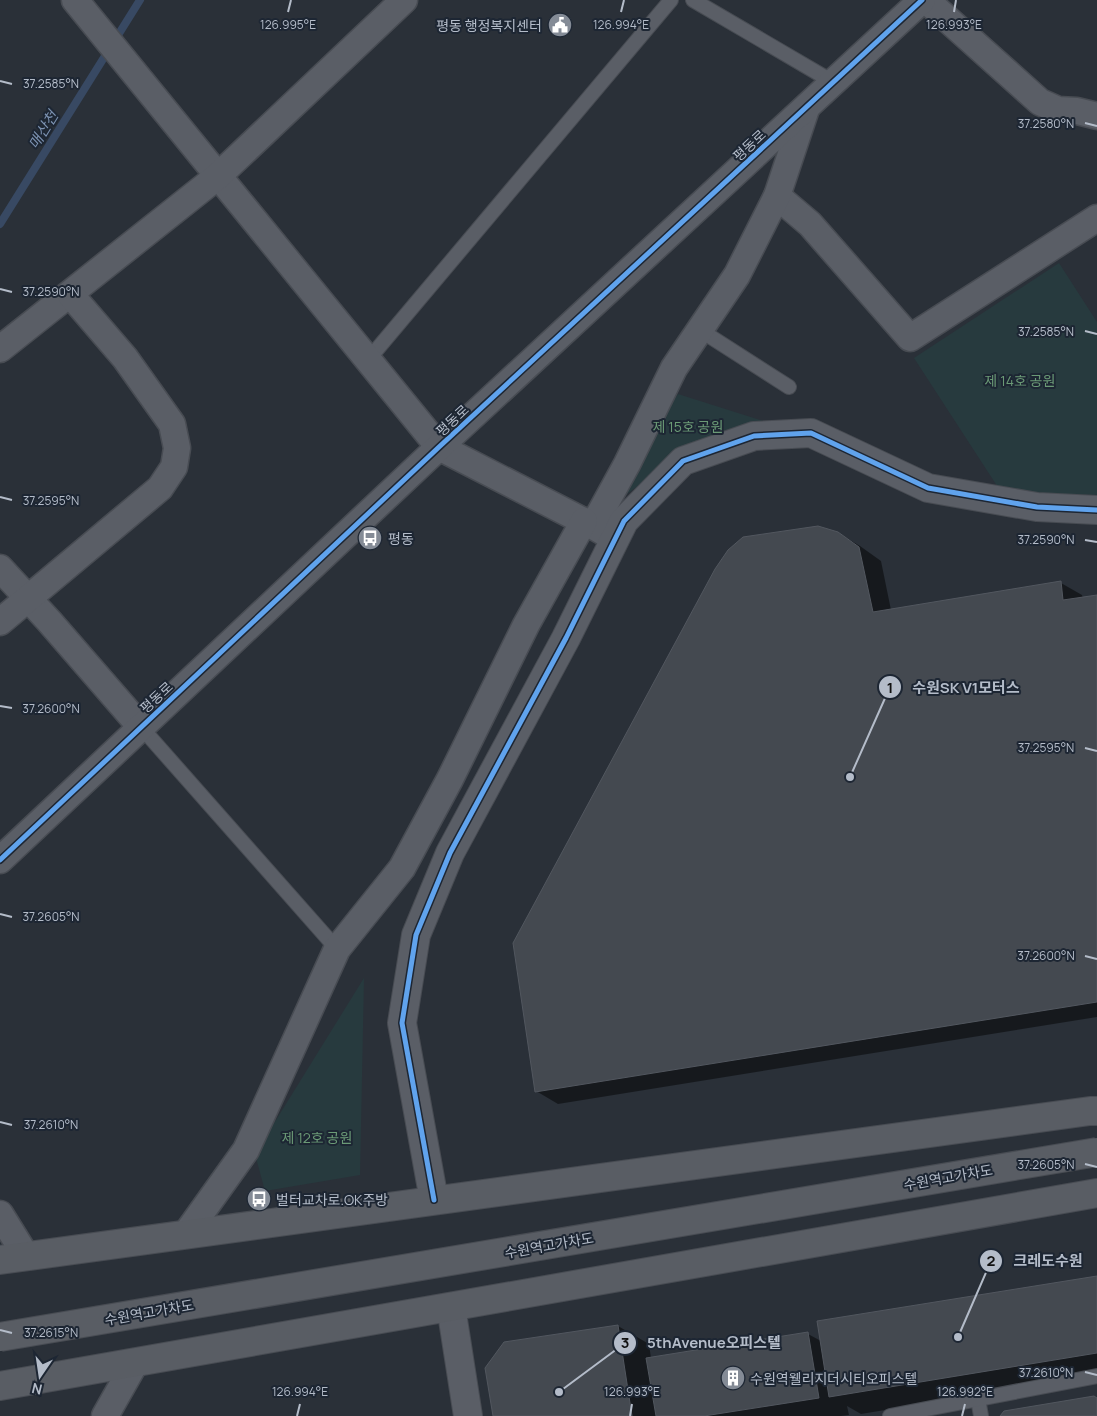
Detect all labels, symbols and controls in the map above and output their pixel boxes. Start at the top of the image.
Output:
public building icon: 평동 행정복지센터 [547,12,573,38]
text: 126.995°E [260,16,316,33]
place label: 평동 행정복지센터 [436,16,542,35]
text: 126.994°E [593,16,649,33]
text: 126.993°E [926,16,982,33]
text: 37.2585°N [23,75,79,92]
water label: 매산천 [23,105,64,153]
text: 37.2580°N [1018,115,1074,132]
street label: 평동로 [728,125,770,165]
text: 37.2590°N [22,283,80,300]
text: 37.2585°N [1018,323,1074,340]
park label: 제 14호 공원 [985,371,1055,390]
street label: 평동로 [431,400,473,440]
park label: 제 15호 공원 [653,417,723,436]
text: 37.2595°N [23,492,79,509]
bus stop icon: 평동 [357,525,383,551]
place label: 평동 [388,529,414,548]
text: 37.2590°N [1017,531,1075,548]
callout: 수원SK V1모터스 [877,672,1030,702]
street label: 평동로 [135,677,177,717]
text: 1 [887,677,893,698]
text: 수원SK V1모터스 [912,677,1020,698]
text: 37.2600°N [22,700,80,717]
text: 37.2595°N [1018,739,1074,756]
text: 37.2605°N [22,908,80,925]
text: 37.2600°N [1017,947,1075,964]
text: 37.2610°N [24,1116,78,1133]
park label: 제 12호 공원 [282,1128,352,1147]
text: 37.2605°N [1017,1156,1075,1173]
street label: 수원역고가차도 [902,1160,994,1194]
bus stop icon: 벌터교차로.OK주방 [246,1186,272,1212]
place label: 벌터교차로.OK주방 [276,1190,388,1209]
street label: 수원역고가차도 [503,1228,595,1262]
callout: 크레도수원 [979,1246,1093,1276]
text: 2 [987,1250,996,1271]
text: 크레도수원 [1013,1250,1083,1271]
street label: 수원역고가차도 [103,1295,195,1329]
text: 37.2615°N [24,1324,78,1341]
callout: 5thAvenue오피스텔 [612,1328,791,1358]
text: 3 [621,1332,629,1353]
text: 5thAvenue오피스텔 [647,1332,781,1353]
north arrow [15,1351,65,1401]
text: 37.2610°N [1019,1364,1073,1381]
building icon: 수원역웰리지더시티오피스텔 [720,1365,746,1391]
place label: 수원역웰리지더시티오피스텔 [750,1369,917,1388]
text: N [30,1379,44,1400]
text: 126.994°E [272,1383,328,1400]
text: 126.993°E [604,1383,660,1400]
text: 126.992°E [937,1383,993,1400]

